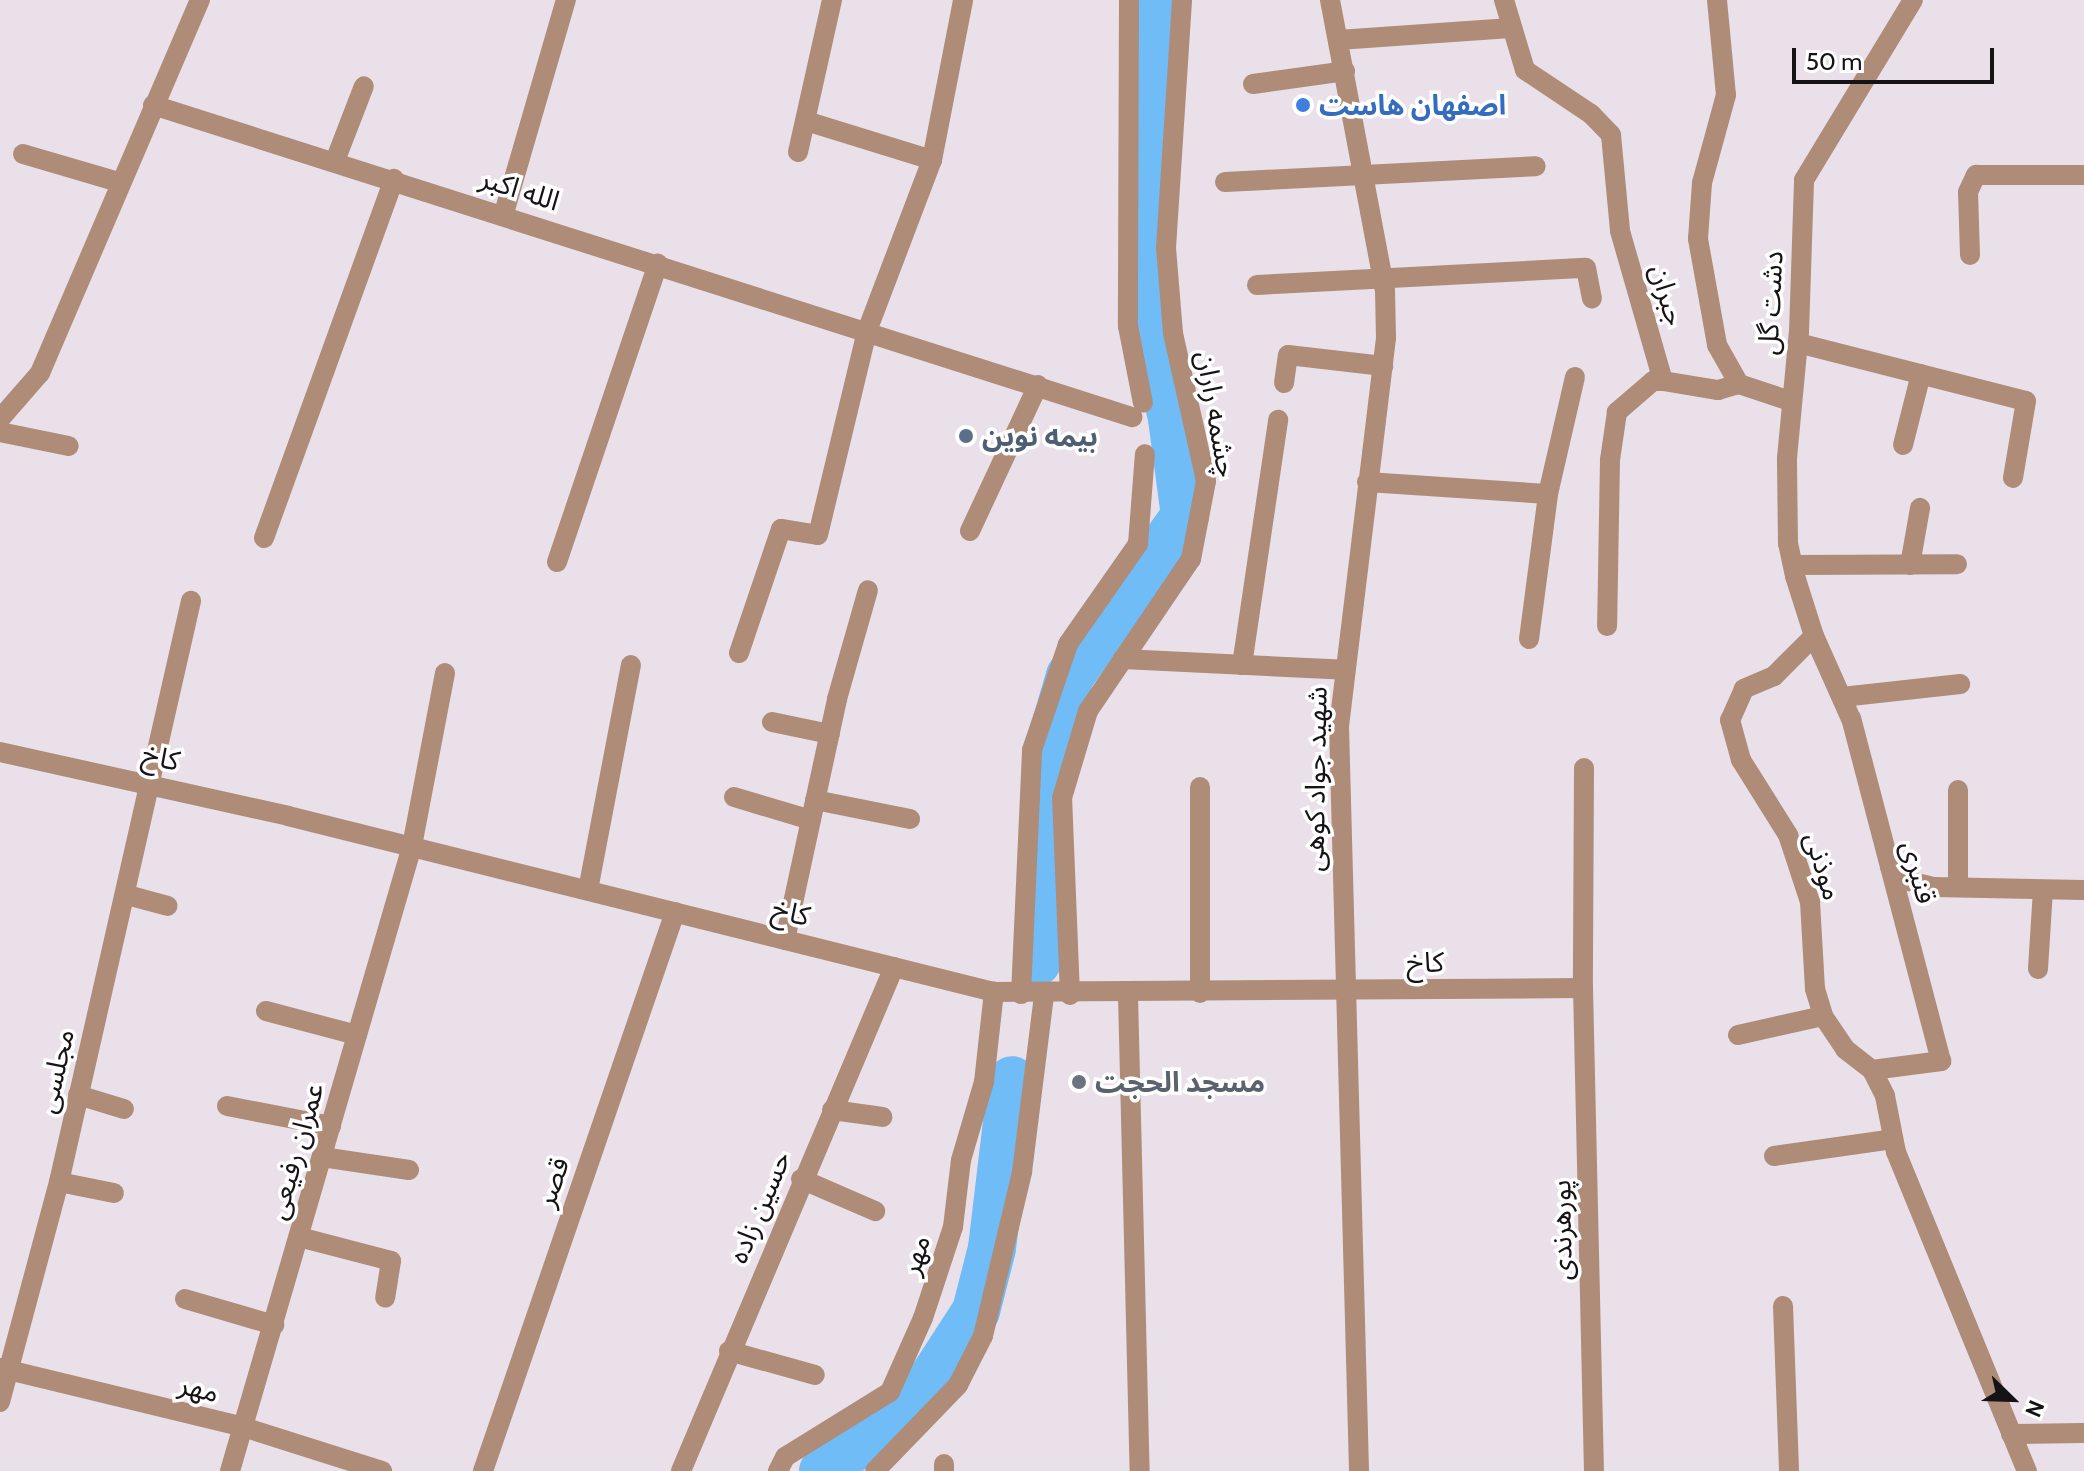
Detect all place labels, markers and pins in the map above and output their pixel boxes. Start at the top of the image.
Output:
place label: اصفهان هاست [1319,88,1506,122]
marker: اصفهان هاست [1294,96,1312,114]
place label: بیمه نوین [982,419,1098,453]
marker: بیمه نوین [957,427,975,445]
place label: مسجد الحجت [1095,1065,1265,1099]
marker: مسجد الحجت [1070,1073,1088,1091]

